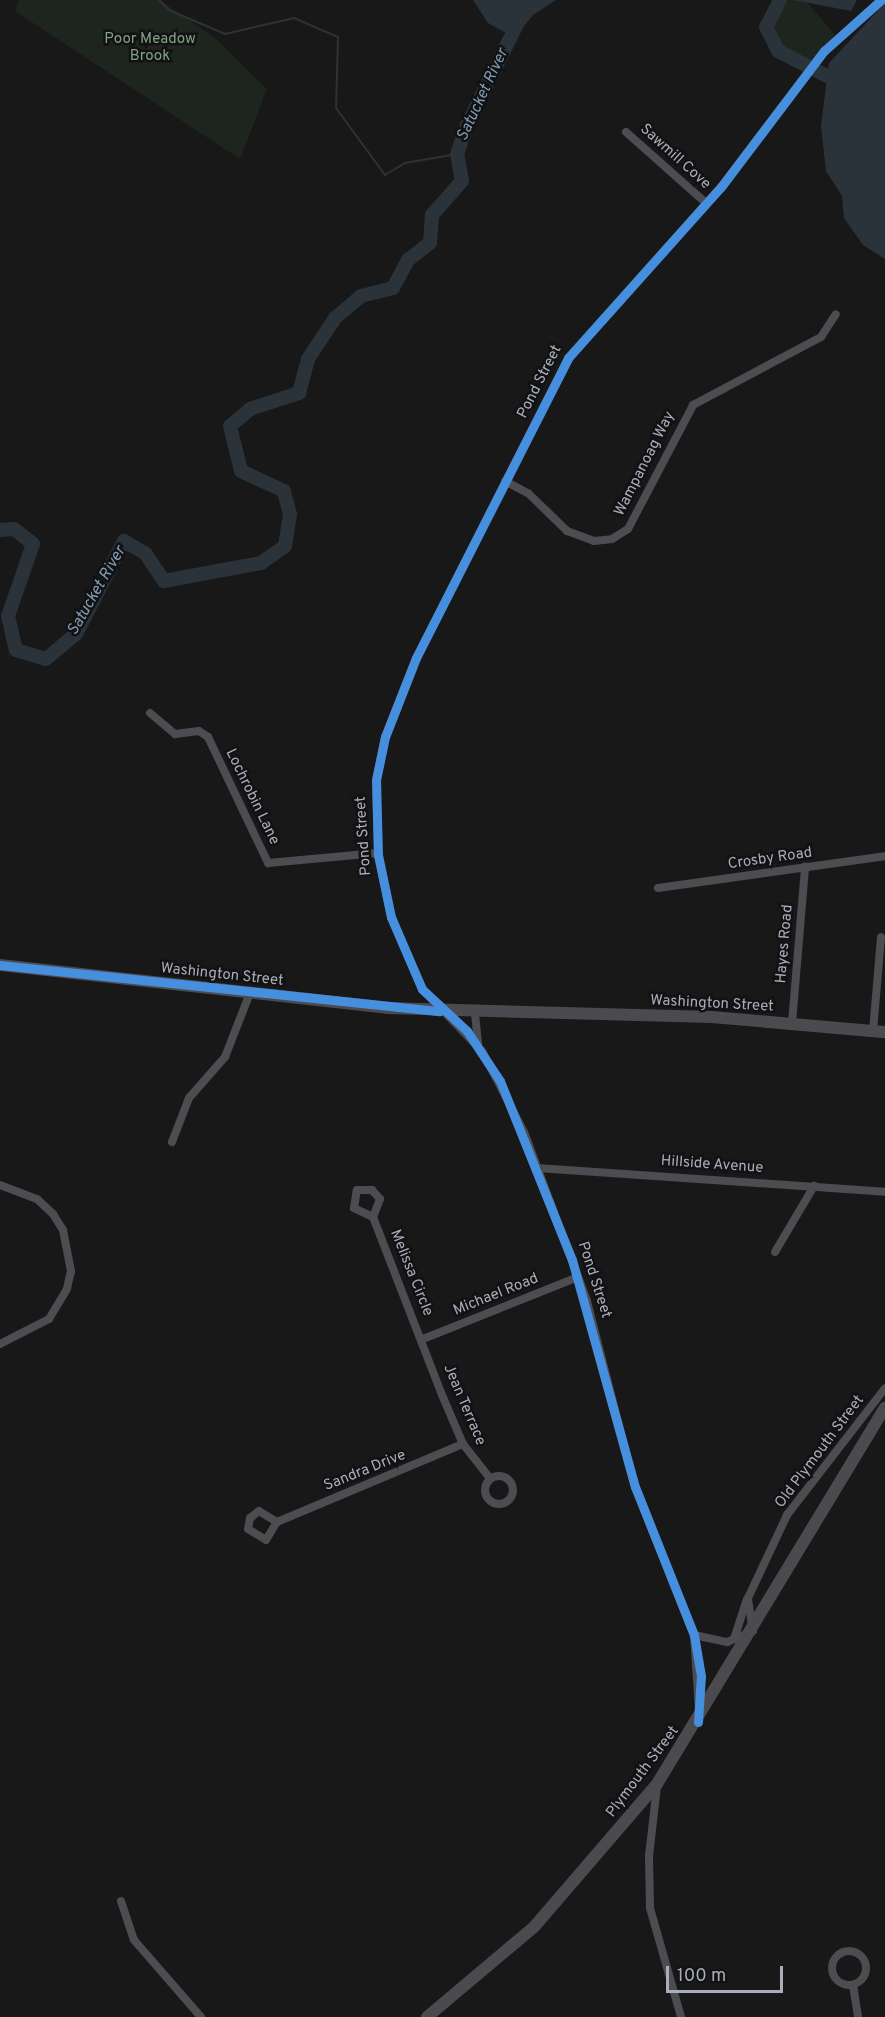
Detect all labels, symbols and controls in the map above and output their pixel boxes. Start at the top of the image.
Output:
park label: Poor Meadow Brook [104,30,196,65]
water label: Satucket River [453,46,513,144]
street label: Sawmill Cove [636,121,714,193]
street label: Pond Street [514,342,566,422]
street label: Wampanoag Way [611,409,679,519]
water label: Satucket River [64,543,130,639]
street label: Lochrobin Lane [221,746,283,848]
street label: Pond Street [352,796,376,876]
street label: Crosby Road [727,844,813,874]
street label: Hayes Road [773,904,797,984]
street label: Washington Street [160,960,284,990]
street label: Washington Street [650,992,774,1016]
street label: Hillside Avenue [660,1152,764,1178]
street label: Melissa Circle [385,1227,437,1319]
street label: Pond Street [573,1239,615,1321]
street label: Michael Road [451,1270,541,1320]
street label: Jean Terrace [439,1361,489,1449]
street label: Old Plymouth Street [772,1392,868,1512]
street label: Sandra Drive [321,1446,409,1496]
street label: Plymouth Street [603,1723,683,1821]
scale bar [669,1954,786,1992]
text: 100 m [677,1965,726,1988]

